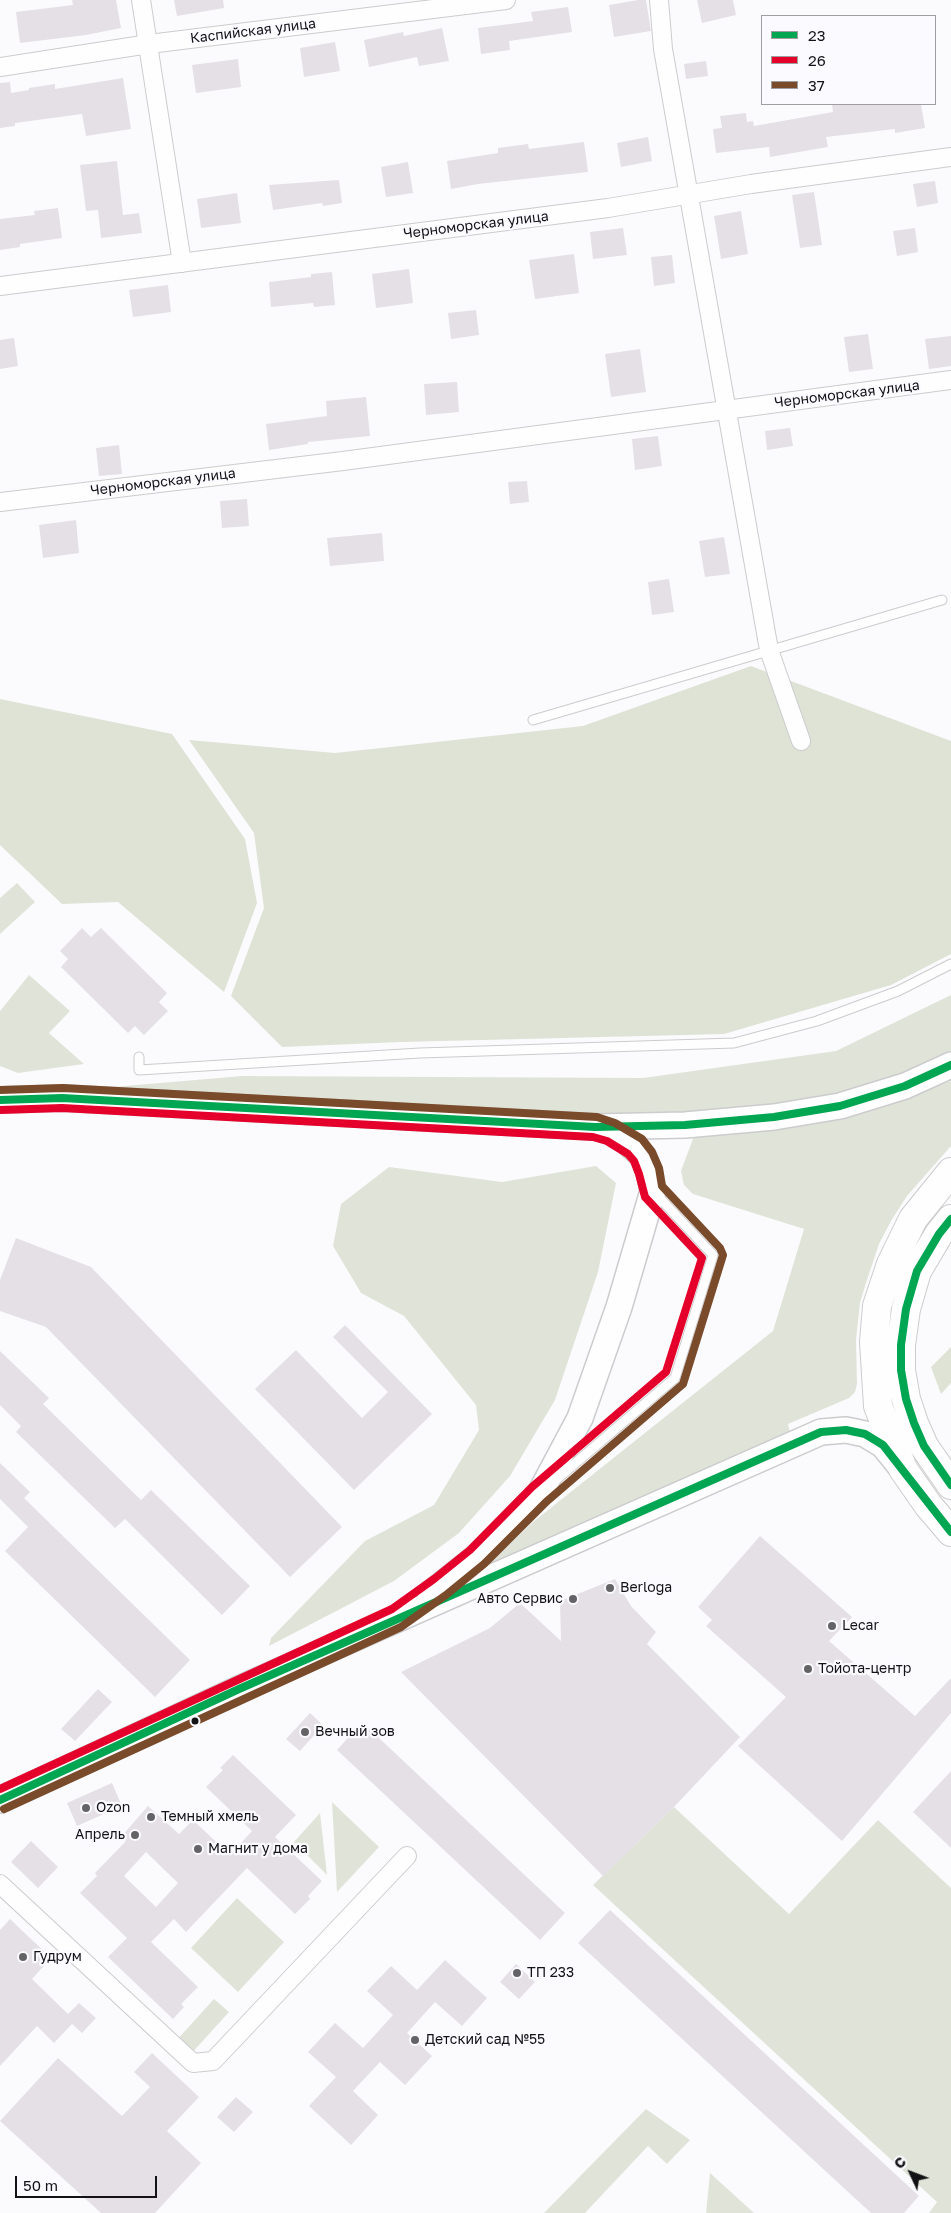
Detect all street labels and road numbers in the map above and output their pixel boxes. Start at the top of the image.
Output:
street label: Каспийская улица [189,15,317,47]
street label: Черноморская улица [402,208,550,242]
street label: Черноморская улица [773,377,921,411]
street label: Черноморская улица [89,465,237,499]

